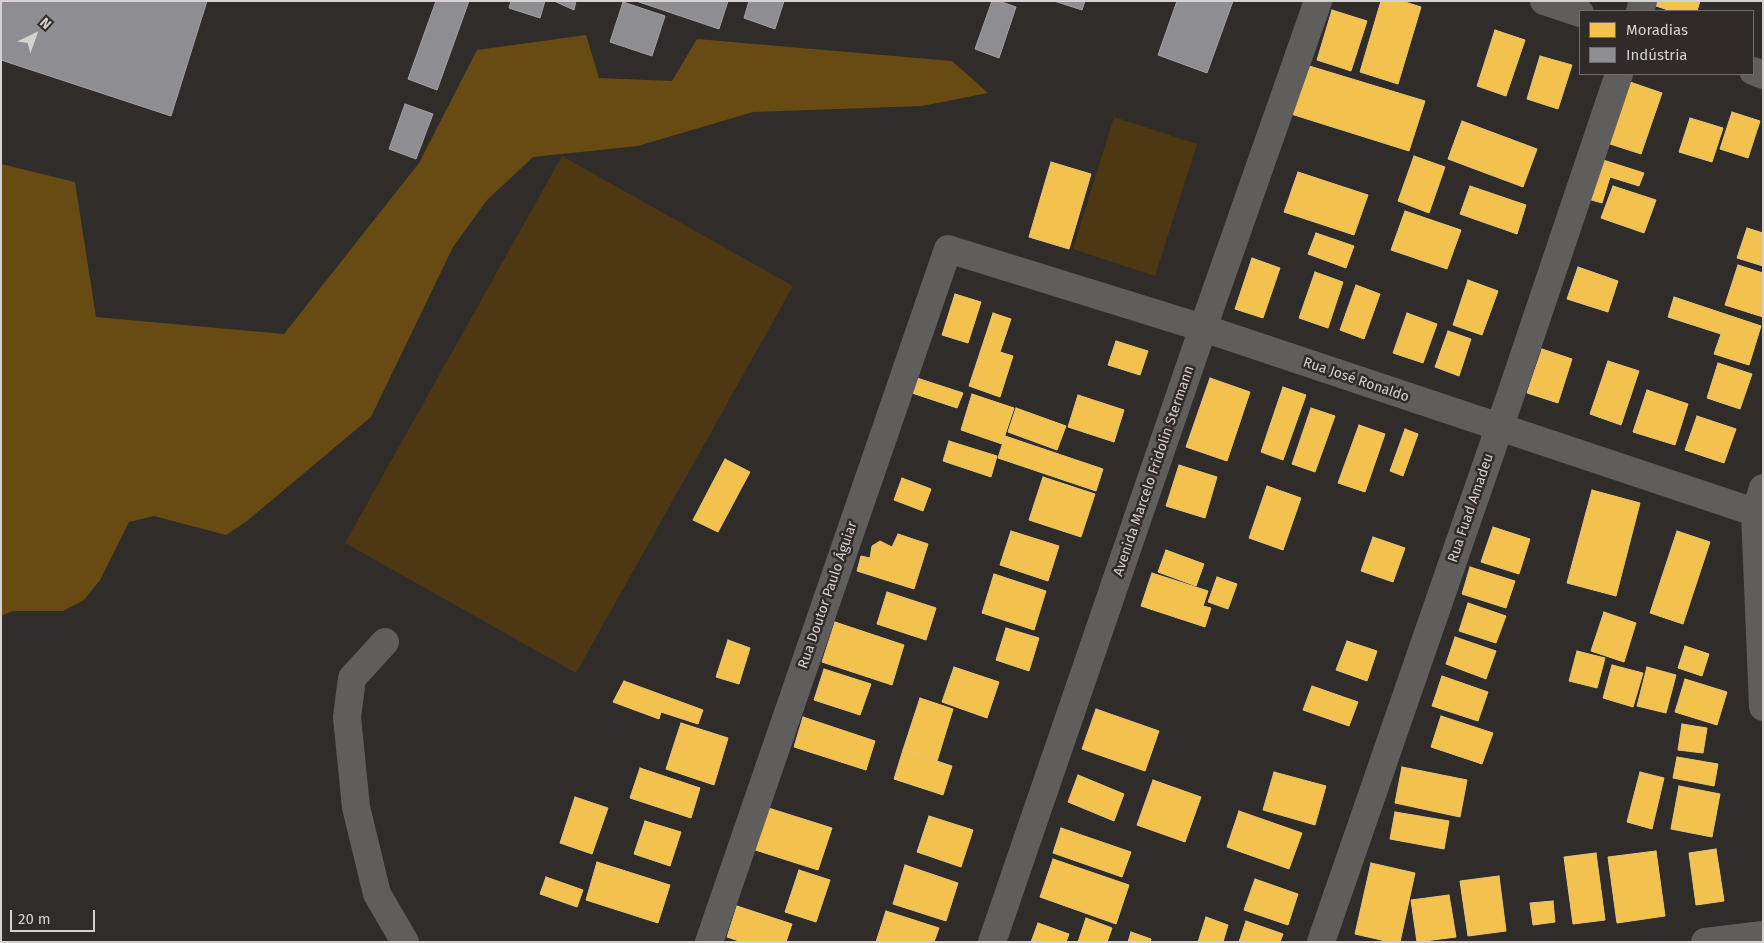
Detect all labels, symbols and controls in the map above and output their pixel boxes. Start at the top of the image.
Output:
north arrow [10,10,60,60]
legend [1579,10,1754,75]
text: N [36,14,55,33]
text: Moradias [1626,21,1688,39]
text: Indústria [1626,46,1688,64]
street label: Rua José Ronaldo [1301,354,1411,406]
street label: Avenida Marcelo Fridolin Stermann [1110,364,1198,578]
street label: Rua Fuad Amadeu [1445,451,1497,565]
street label: Rua Doutor Paulo Águiar [795,519,861,671]
scale bar [12,900,98,932]
text: 20 m [18,910,51,928]

